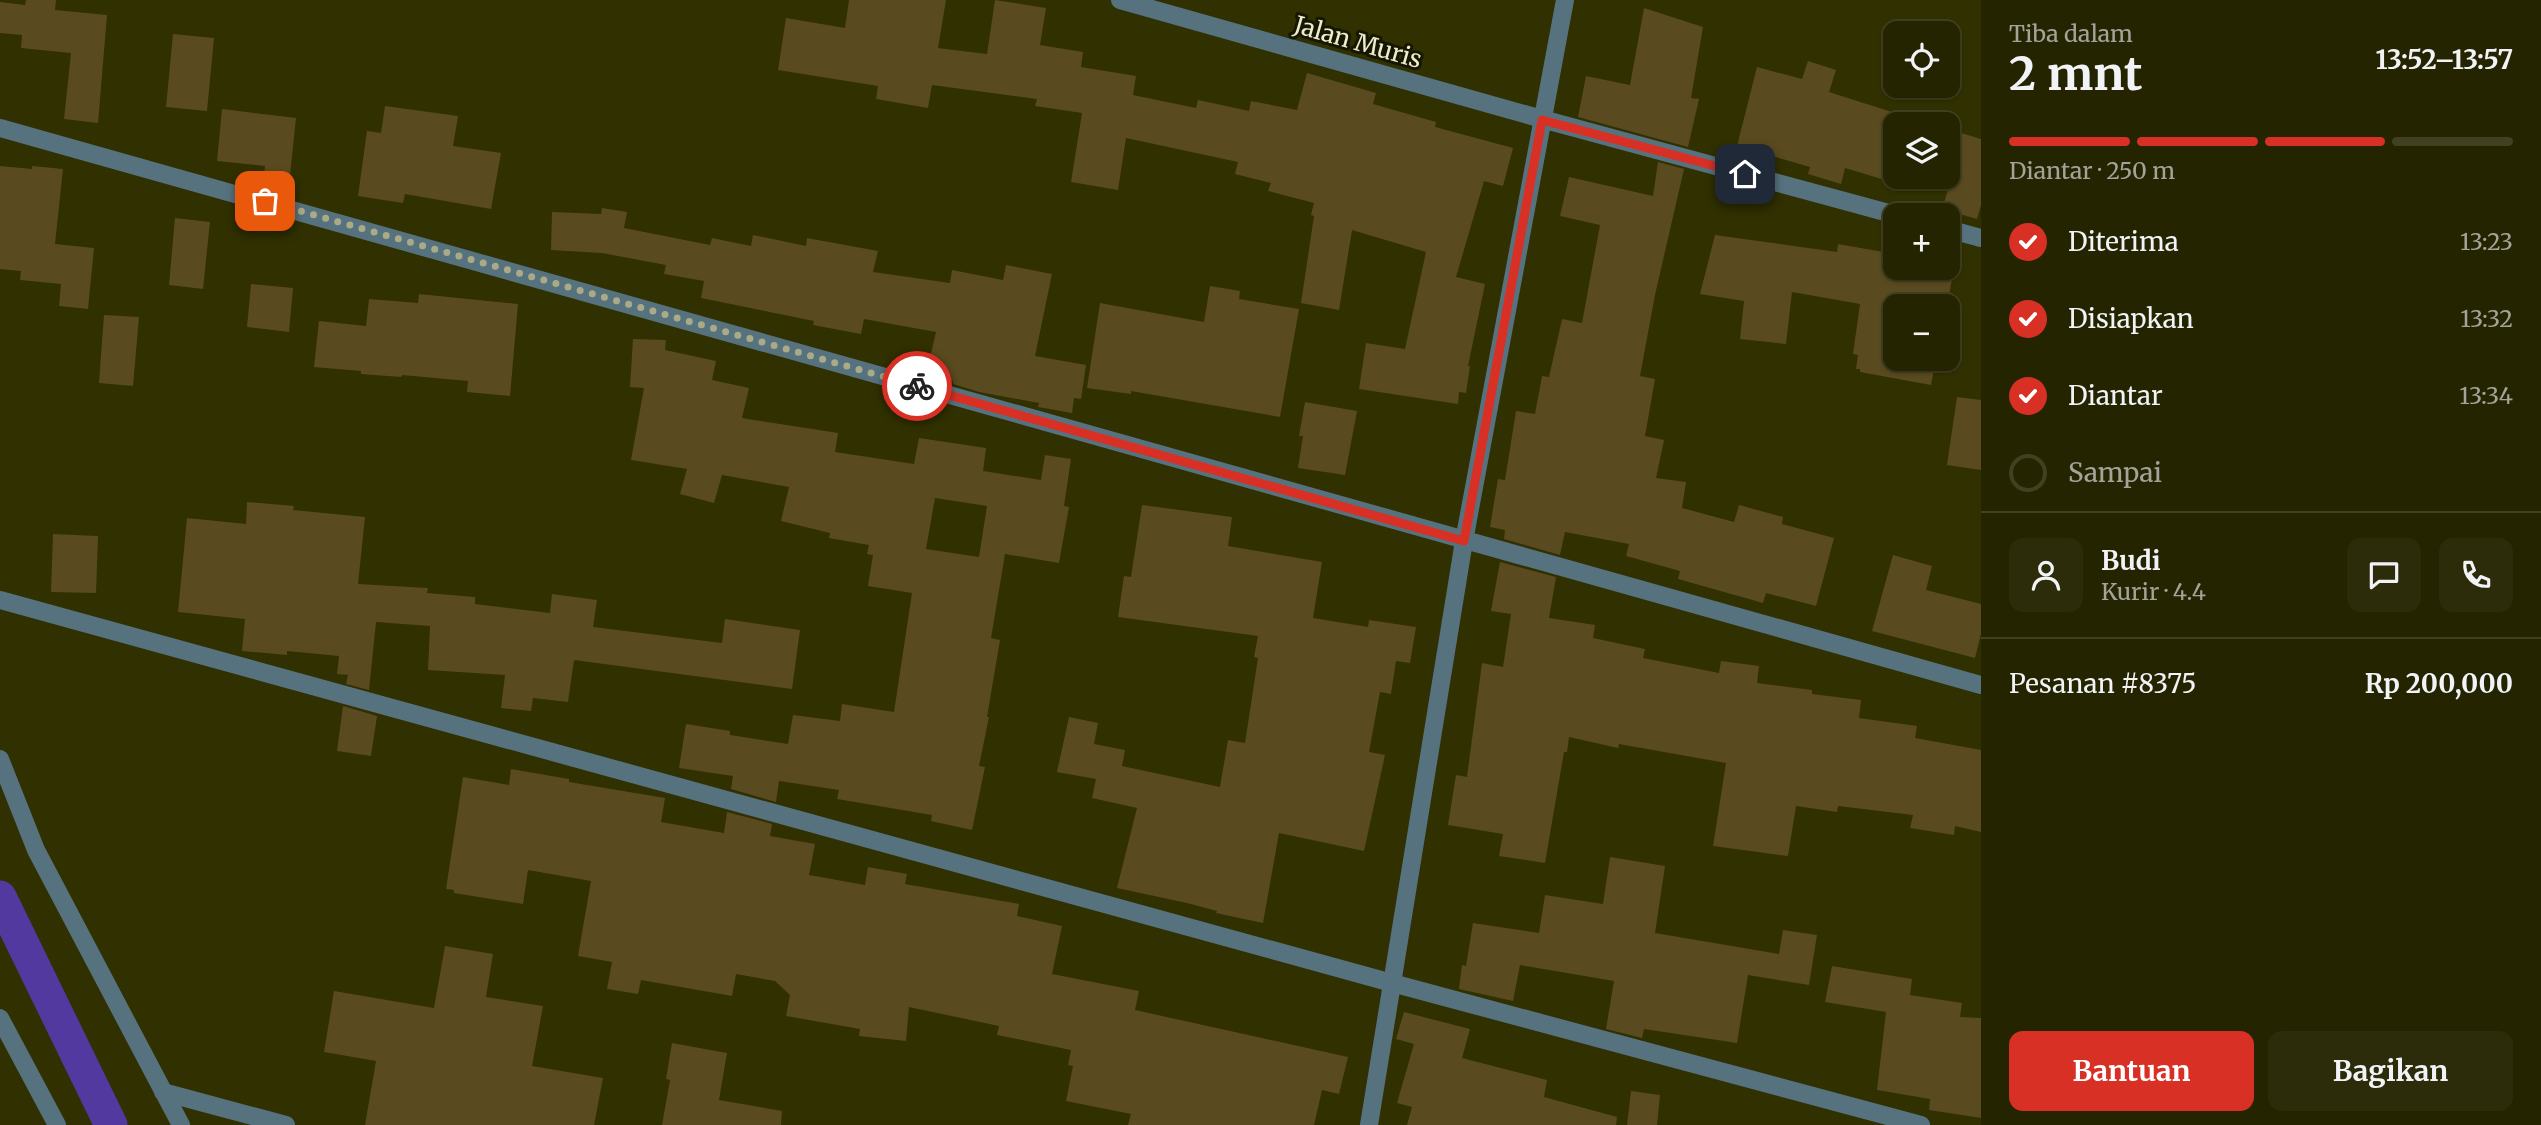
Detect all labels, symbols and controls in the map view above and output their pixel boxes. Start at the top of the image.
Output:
street label: Jalan Muris [1290,9,1426,75]
text: Tiba dalam [2009,19,2133,48]
map controls [1883,21,1960,371]
button: locate [1883,21,1960,98]
text: 13:52–13:57 [2375,43,2513,76]
text: 2 mnt [2009,45,2143,103]
button: layers [1883,112,1960,189]
pin [1715,144,1775,204]
icon: home [1726,155,1764,193]
text: Diantar · 250 m [2009,156,2175,185]
pin [235,171,295,231]
icon: bag [246,182,284,220]
button: + [1883,203,1960,280]
icon: check [2009,223,2047,261]
text: Diterima [2068,225,2179,258]
text: 13:23 [2460,227,2513,256]
button: − [1883,294,1960,371]
icon: check [2009,300,2047,338]
text: Disiapkan [2068,302,2194,335]
text: 13:32 [2460,304,2513,333]
courier [882,351,952,421]
icon: bike [898,367,936,405]
icon: check [2009,377,2047,415]
text: Diantar [2068,379,2163,412]
text: 13:34 [2459,381,2513,410]
text: Sampai [2068,456,2162,489]
button: person [2009,538,2083,612]
button: chat [2347,538,2421,612]
button: phone [2439,538,2513,612]
text: Budi [2101,544,2161,577]
text: Kurir · 4.4 [2101,577,2206,606]
text: Pesanan #8375 [2009,667,2196,700]
text: Rp 200,000 [2365,667,2513,700]
button: Bantuan [2009,1031,2254,1111]
button: Bagikan [2268,1031,2513,1111]

